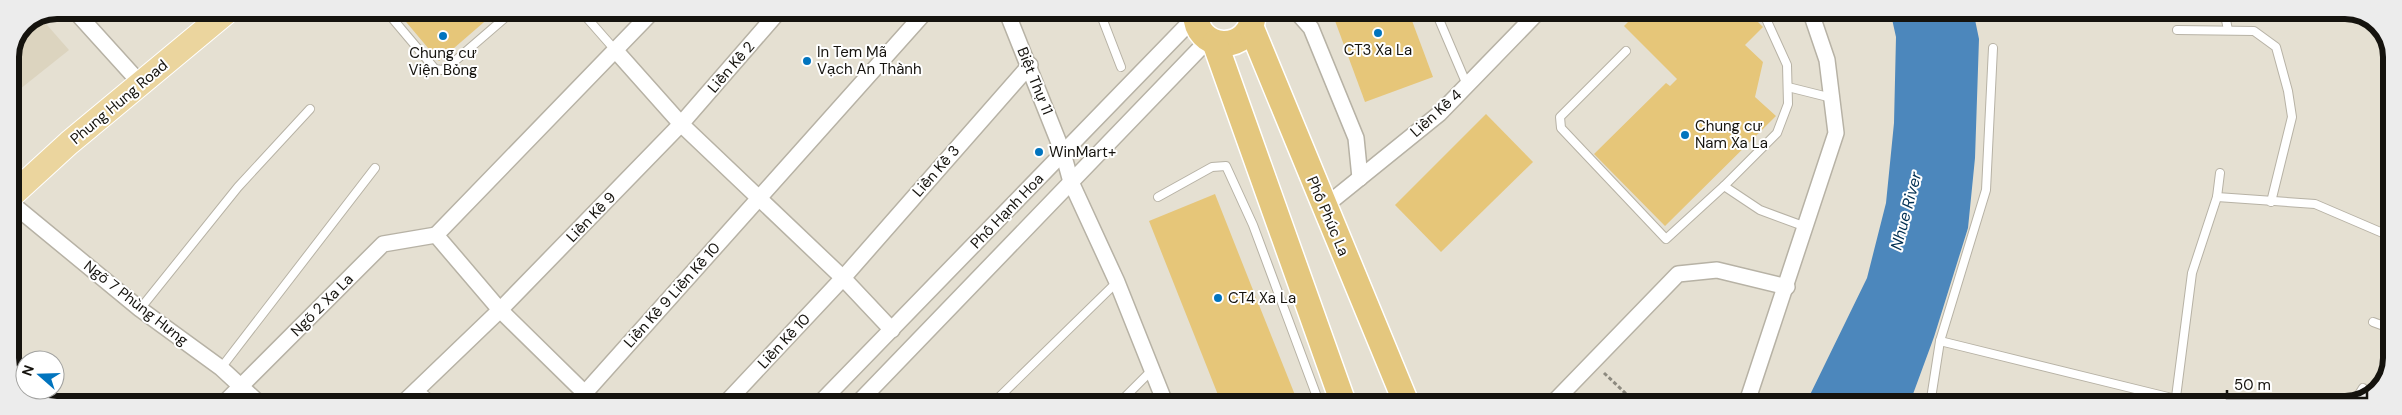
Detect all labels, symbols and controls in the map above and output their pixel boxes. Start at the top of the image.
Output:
marker: CT3 Xa La [1372,27,1384,39]
marker: Chung cư Viện Bỏng [437,30,449,42]
street label: Liền Kề 2 [703,37,759,97]
place label: CT3 Xa La [1344,40,1412,60]
place label: In Tem Mã Vạch An Thành [817,42,922,79]
place label: Chung cư Viện Bỏng [409,43,477,80]
street label: Biệt Thự 11 [1012,44,1058,118]
street label: Phung Hung Road [66,55,172,149]
marker: In Tem Mã Vạch An Thành [801,55,813,67]
street label: Liền Kề 4 [1406,85,1466,141]
place label: Chung cư Nam Xa La [1695,116,1768,153]
marker: Chung cư Nam Xa La [1679,129,1691,141]
street label: Liền Kề 3 [908,141,964,201]
place label: WinMart+ [1049,142,1116,162]
marker: WinMart+ [1033,146,1045,158]
street label: Phố Hạnh Hoa [966,169,1048,253]
water label: Nhue River [1886,169,1927,252]
street label: Phố Phúc La [1302,173,1354,259]
street label: Liền Kề 9 [562,187,620,247]
street label: Liền Kề 9 Liền Kề 10 [619,238,725,352]
street label: Ngõ 7 Phùng Hưng [80,256,192,350]
street label: Ngõ 2 Xa La [286,269,358,341]
place label: CT4 Xa La [1228,288,1296,308]
marker: CT4 Xa La [1212,292,1224,304]
street label: Liền Kề 10 [753,309,815,373]
north arrow [15,350,65,400]
text: N [18,363,38,378]
scale bar [2227,368,2367,400]
text: 50 m [2234,375,2271,395]

